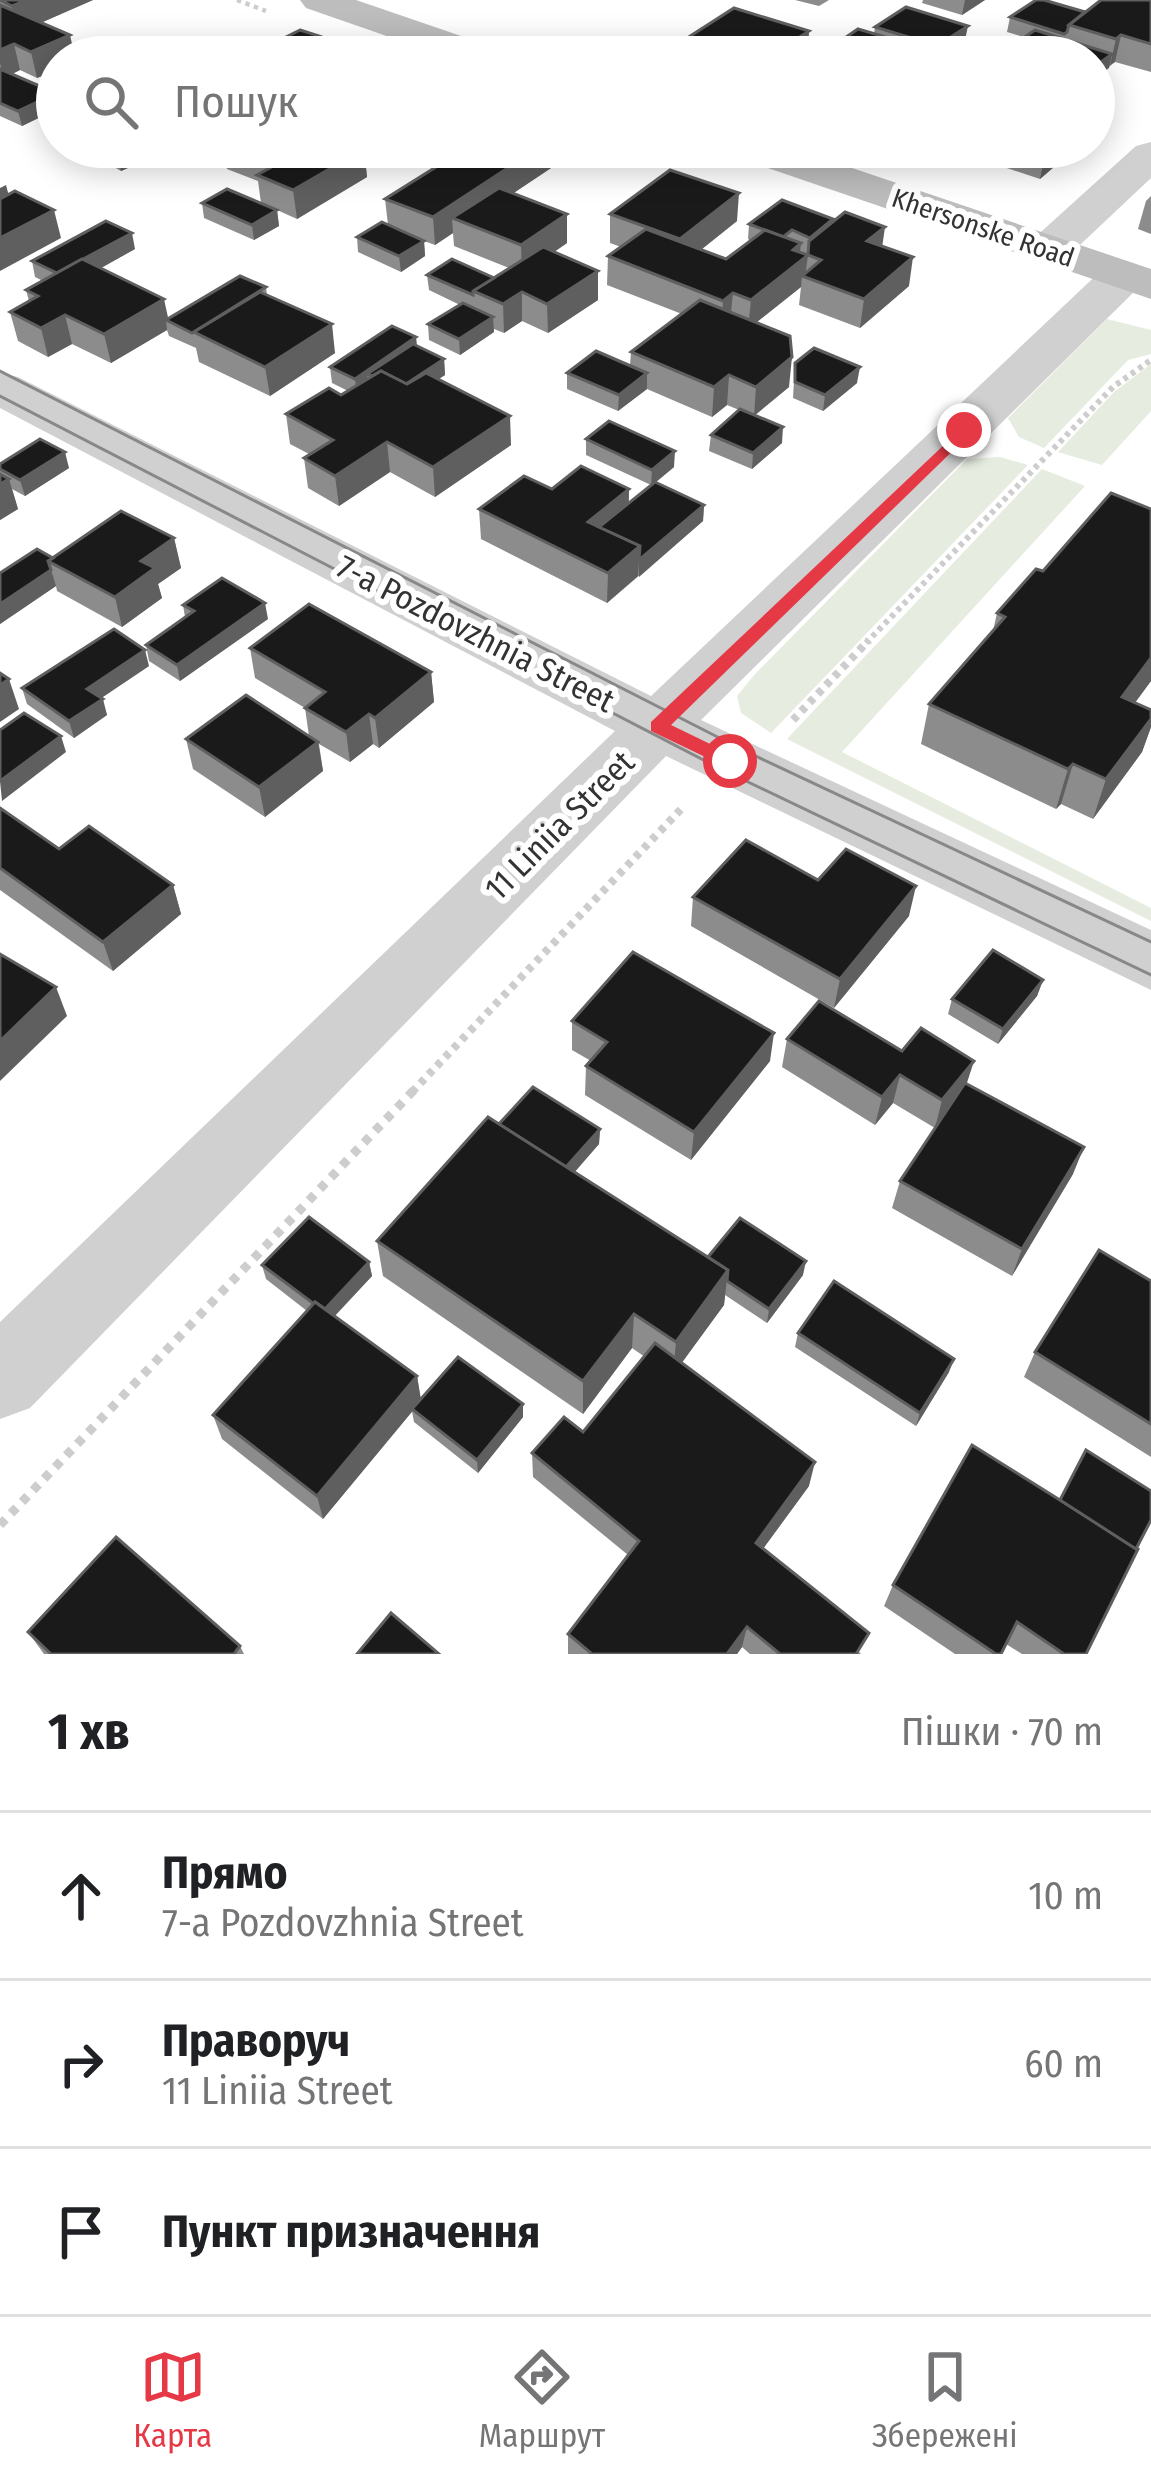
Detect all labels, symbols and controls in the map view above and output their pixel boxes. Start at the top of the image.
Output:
search box [36,36,1115,168]
icon: search [78,69,144,135]
text: Пошук [174,75,298,129]
street label: Khersonske Road [888,182,1078,274]
route end [937,403,991,457]
street label: 7-a Pozdovzhnia Street [330,547,621,721]
route start [703,734,757,788]
street label: 11 Liniia Street [477,742,643,909]
text: 1 хв [48,1701,130,1763]
text: Пішки · 70 m [901,1709,1103,1755]
text: Прямо [162,1846,287,1900]
icon: ahead [48,1863,114,1929]
text: 10 m [1028,1873,1103,1919]
text: 7-a Pozdovzhnia Street [162,1900,524,1946]
text: Праворуч [162,2014,350,2068]
icon: right [48,2031,114,2097]
text: 60 m [1024,2041,1103,2087]
text: 11 Liniia Street [162,2068,393,2114]
icon: arrive [48,2199,114,2265]
text: Пункт призначення [162,2205,540,2259]
tab: Карта [133,2344,212,2456]
tab: Маршрут [479,2344,605,2456]
tab: Збережені [872,2344,1018,2456]

